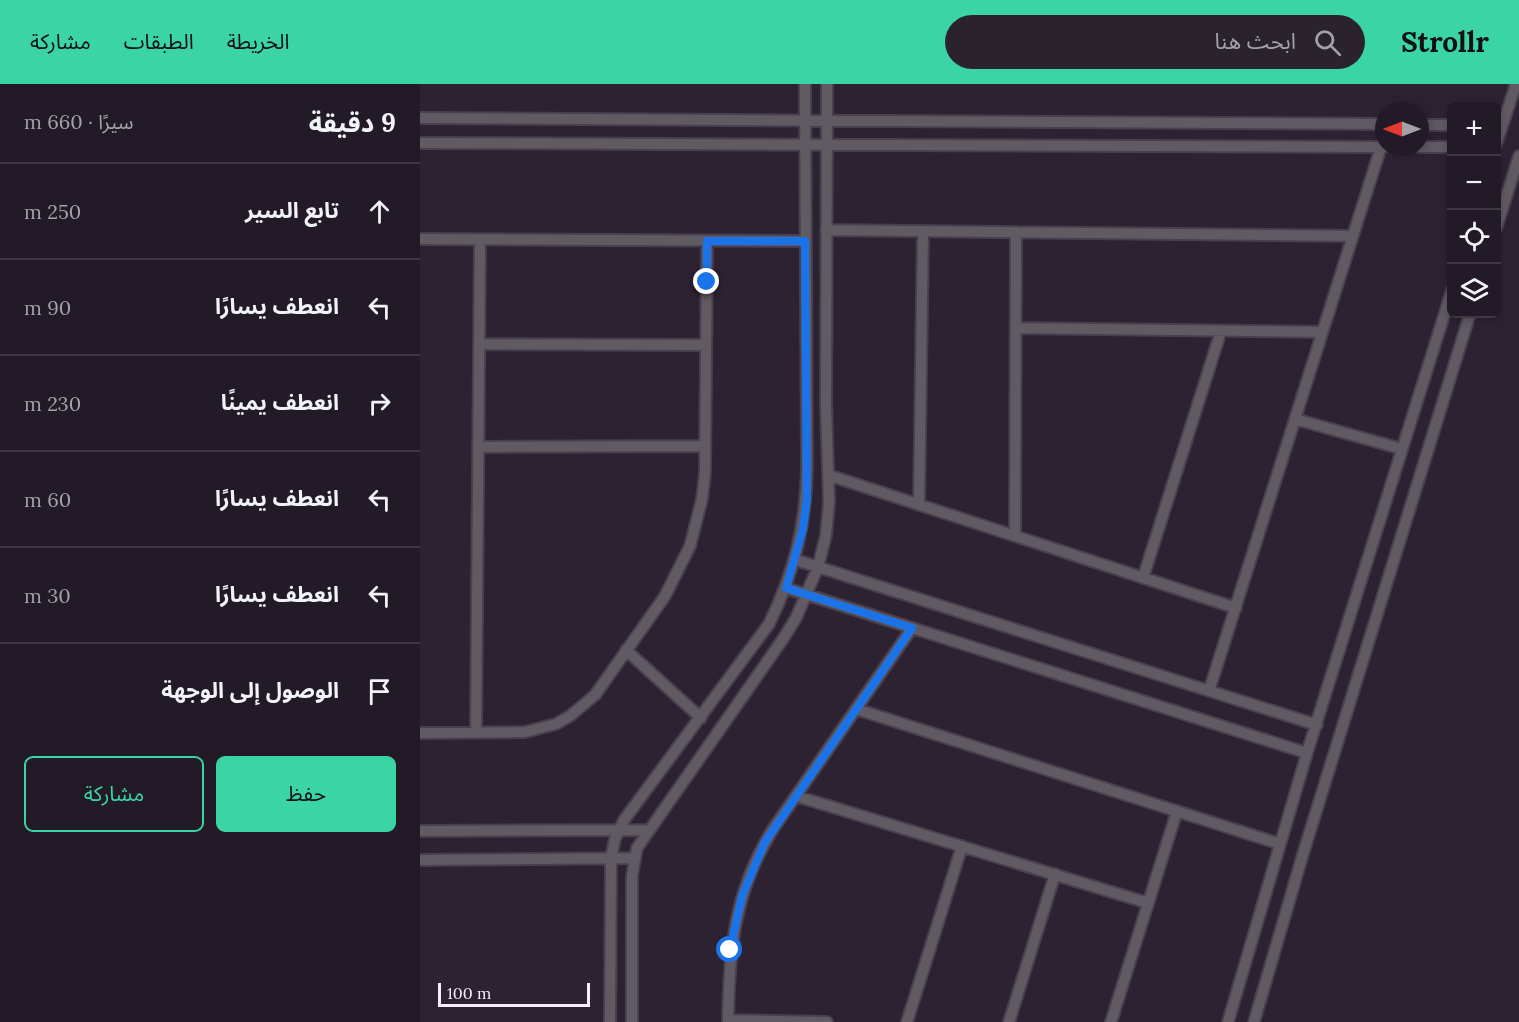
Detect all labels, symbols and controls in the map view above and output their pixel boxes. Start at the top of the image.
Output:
search box [945,15,1365,69]
text: Strollr [1401,24,1489,60]
icon: search [1311,26,1344,59]
text: ابحث هنا [1214,27,1296,55]
text: مشاركة [30,28,91,55]
text: الطبقات [124,28,194,55]
text: الخريطة [227,28,290,55]
north arrow [1375,102,1429,156]
map controls [1447,102,1501,318]
button: + [1447,102,1501,156]
text: 9 دقيقة [309,106,396,139]
text: سيرًا · 660 m [24,109,134,134]
button: − [1447,156,1501,210]
icon: ahead [363,195,396,228]
text: تابع السير [245,196,339,224]
text: 250 m [24,199,81,224]
button: locate [1447,210,1501,264]
button: layers [1447,264,1501,318]
route end [693,268,719,294]
icon: left [363,291,396,324]
text: انعطف يسارًا [215,292,339,320]
text: 90 m [24,295,71,320]
icon: right [363,387,396,420]
text: انعطف يمينًا [221,388,339,416]
text: 230 m [24,391,81,416]
icon: left [363,483,396,516]
text: انعطف يسارًا [215,484,339,512]
text: 60 m [24,487,71,512]
icon: left [363,579,396,612]
text: انعطف يسارًا [215,580,339,608]
text: 30 m [24,583,71,608]
icon: arrive [363,675,396,708]
text: الوصول إلى الوجهة [161,676,339,704]
button: مشاركة [24,756,204,832]
button: حفظ [216,756,396,832]
route start [716,936,742,962]
scale bar [438,980,590,1008]
text: 100 m [447,983,491,1003]

